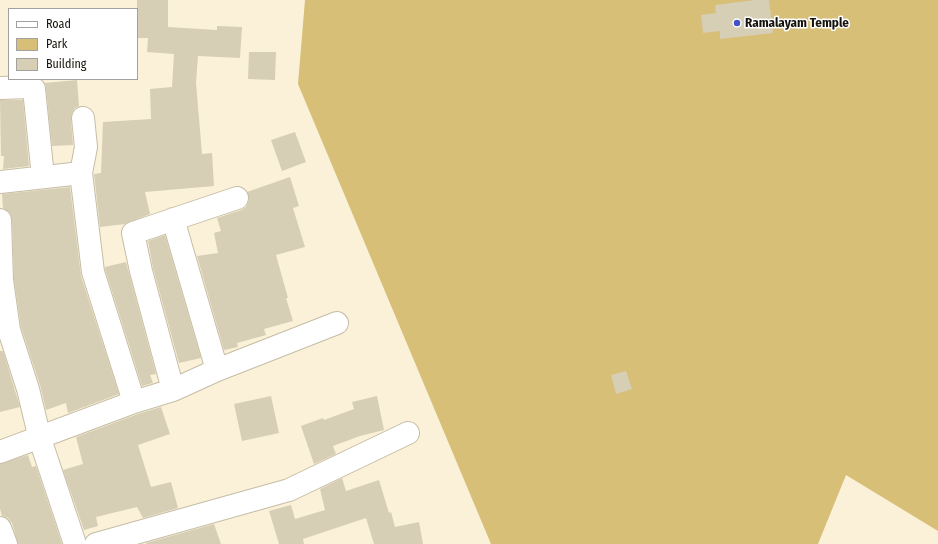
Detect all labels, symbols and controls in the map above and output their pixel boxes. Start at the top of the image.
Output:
legend [8,8,138,80]
place label: Ramalayam Temple [745,15,849,31]
text: Road [46,17,71,31]
marker: Ramalayam Temple [732,18,742,28]
text: Park [46,37,67,51]
text: Building [46,57,86,71]

